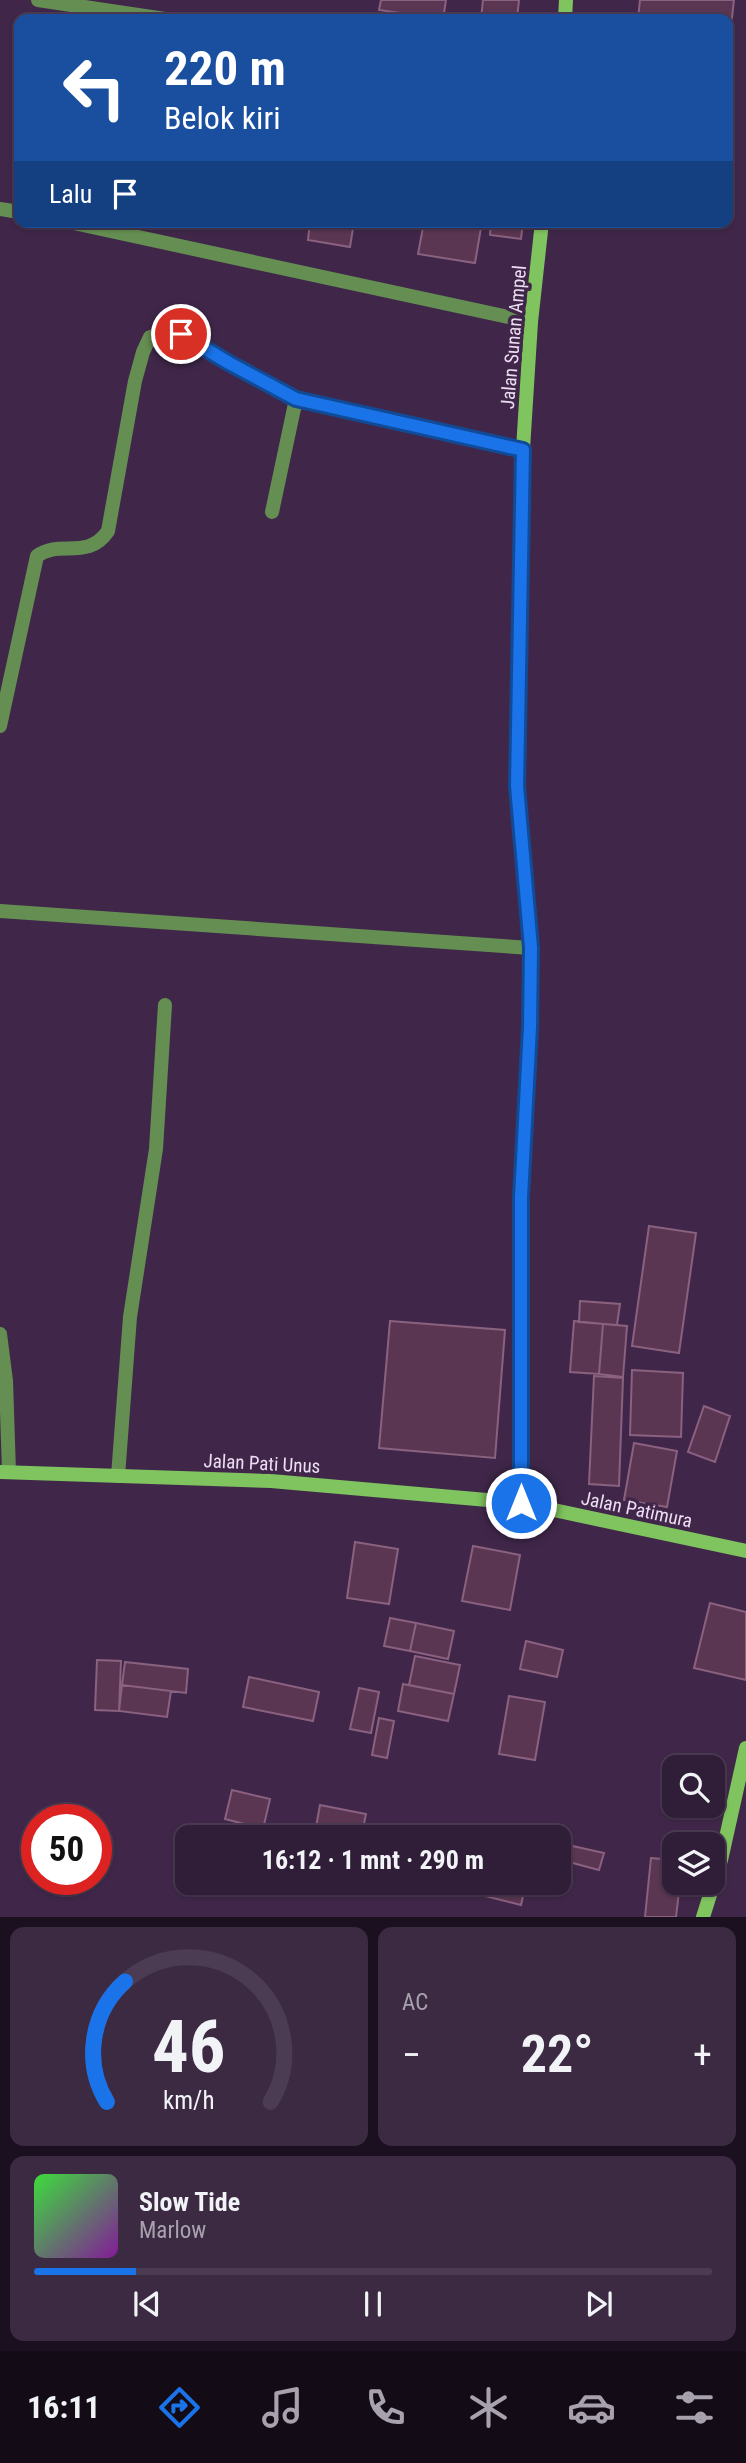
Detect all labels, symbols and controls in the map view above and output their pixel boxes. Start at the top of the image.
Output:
text: 220 m [164,40,286,97]
icon: left [49,42,140,133]
text: Belok kiri [164,99,281,137]
icon: arrive [106,175,144,213]
text: Lalu [49,179,92,209]
street label: Jalan Sunan Ampel [496,264,531,410]
pin [151,304,211,364]
icon: arrive [162,315,200,353]
street label: Jalan Pati Unus [203,1449,321,1478]
position arrow [484,1466,558,1540]
street label: Jalan Patimura [579,1487,694,1532]
map controls [662,1755,725,1895]
button: search [662,1755,725,1818]
speed limit sign: 50 [21,1804,112,1895]
button: layers [662,1832,725,1895]
text: 16:12 · 1 mnt · 290 m [262,1845,484,1875]
text: AC [402,1989,428,2016]
text: 46 [152,2005,226,2091]
text: 22° [521,2024,593,2085]
text: − [402,2033,421,2077]
text: + [693,2033,712,2077]
text: km/h [163,2086,215,2115]
text: Slow Tide [139,2187,240,2217]
text: Marlow [139,2217,206,2244]
icon: previous [128,2285,166,2323]
icon: pause [354,2285,392,2323]
icon: next [580,2285,618,2323]
icon: directions [155,2383,204,2432]
icon: music [258,2383,307,2432]
icon: phone [361,2383,410,2432]
icon: climate [464,2383,513,2432]
icon: car [567,2383,616,2432]
icon: filters [670,2383,719,2432]
text: 16:11 [27,2388,100,2426]

